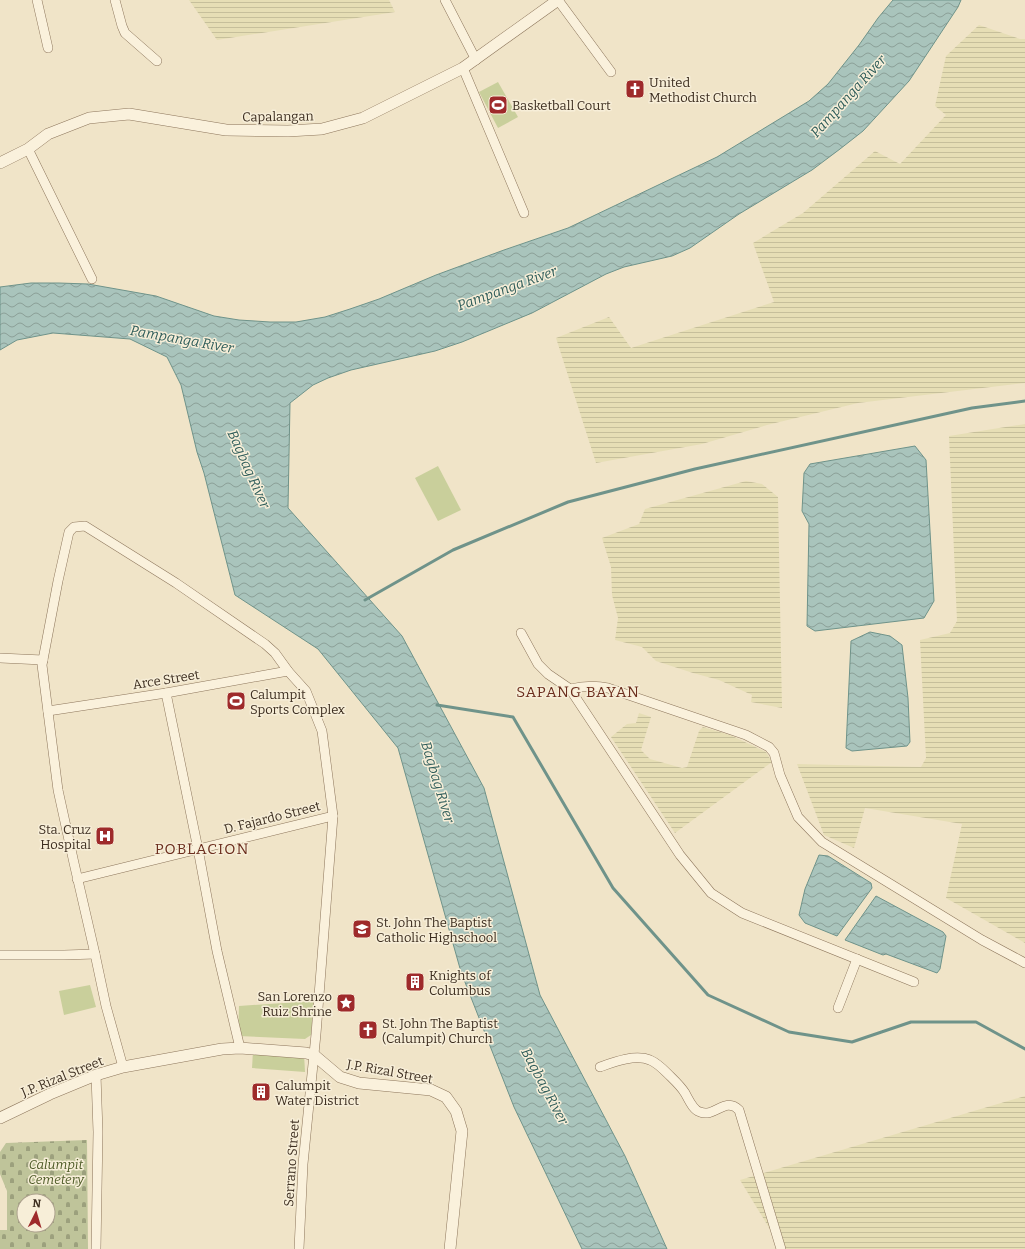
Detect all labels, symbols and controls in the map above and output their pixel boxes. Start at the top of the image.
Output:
water label: Pampanga River [807,51,891,141]
place label: United Methodist Church [649,75,757,105]
church icon: United Methodist Church [624,78,646,100]
sports icon: Basketball Court [487,94,509,116]
place label: Basketball Court [512,98,611,113]
street label: Capalangan [242,108,315,125]
water label: Pampanga River [455,262,561,314]
water label: Pampanga River [129,322,236,357]
water label: Bagbag River [224,427,274,512]
street label: Arce Street [132,667,201,692]
district label: SAPANG BAYAN [516,683,640,701]
place label: Calumpit Sports Complex [250,687,345,717]
sports icon: Calumpit Sports Complex [225,690,247,712]
water label: Bagbag River [417,740,458,826]
street label: D. Fajardo Street [222,798,322,837]
place label: Sta. Cruz Hospital [38,822,91,852]
hospital icon: Sta. Cruz Hospital [94,825,116,847]
district label: POBLACION [155,840,249,858]
place label: St. John The Baptist Catholic Highschool [376,915,497,945]
school or university icon: St. John The Baptist Catholic Highschool [351,918,373,940]
place label: Knights of Columbus [429,968,492,998]
building icon: Knights of Columbus [404,971,426,993]
place label: San Lorenzo Ruiz Shrine [258,989,332,1019]
place icon: San Lorenzo Ruiz Shrine [335,992,357,1014]
place label: St. John The Baptist (Calumpit) Church [382,1016,498,1046]
church icon: St. John The Baptist (Calumpit) Church [357,1019,379,1041]
water label: Bagbag River [517,1045,572,1128]
street label: J.P. Rizal Street [18,1053,106,1100]
street label: J.P. Rizal Street [345,1056,434,1086]
place label: Calumpit Water District [275,1078,359,1108]
building icon: Calumpit Water District [250,1081,272,1103]
street label: Serrano Street [281,1118,302,1207]
park label: Calumpit Cemetery [28,1157,85,1187]
north arrow [16,1193,56,1233]
text: N [32,1197,42,1210]

